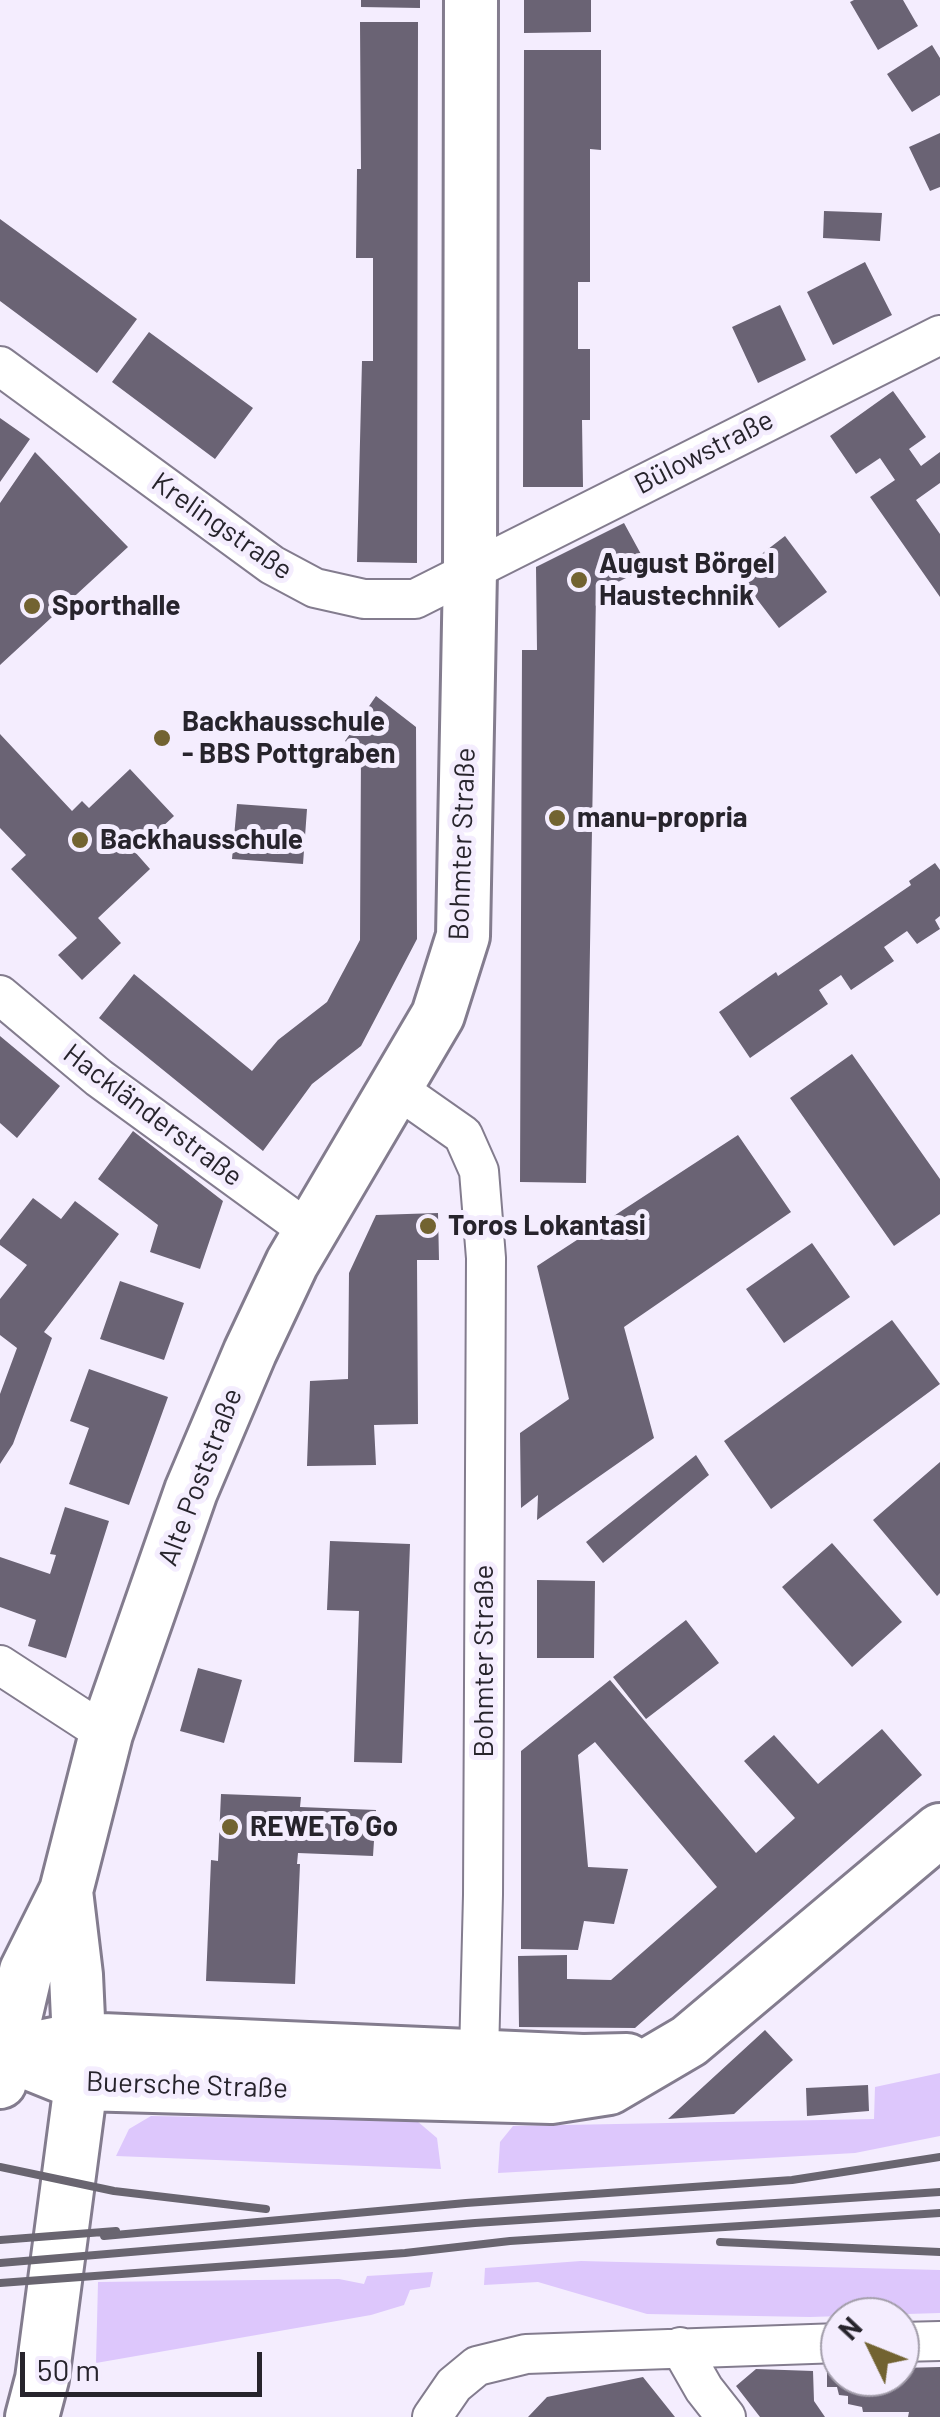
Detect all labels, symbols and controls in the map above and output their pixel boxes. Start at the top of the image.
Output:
street label: Bülowstraße [629,403,779,501]
street label: Krelingstraße [145,465,299,587]
place label: August Börgel Haustechnik [599,547,775,613]
marker: August Börgel Haustechnik [568,569,590,591]
place label: Sporthalle [52,589,181,623]
marker: Sporthalle [21,595,43,617]
place label: Backhausschule - BBS Pottgraben [182,705,396,771]
marker: Backhausschule - BBS Pottgraben [151,727,173,749]
street label: Bohmter Straße [442,747,482,941]
place label: manu-propria [577,801,748,835]
marker: manu-propria [546,807,568,829]
place label: Backhausschule [100,823,303,857]
marker: Backhausschule [69,829,91,851]
street label: Hackländerstraße [57,1037,249,1193]
place label: Toros Lokantasi [448,1209,646,1243]
marker: Toros Lokantasi [417,1215,439,1237]
street label: Alte Poststraße [151,1384,249,1570]
street label: Bohmter Straße [467,1564,501,1758]
place label: REWE To Go [250,1810,398,1844]
marker: REWE To Go [219,1816,241,1838]
street label: Buersche Straße [85,2065,289,2105]
north arrow [820,2297,920,2397]
text: N [831,2309,868,2346]
scale bar [25,2332,268,2394]
text: 50 m [37,2351,100,2387]

